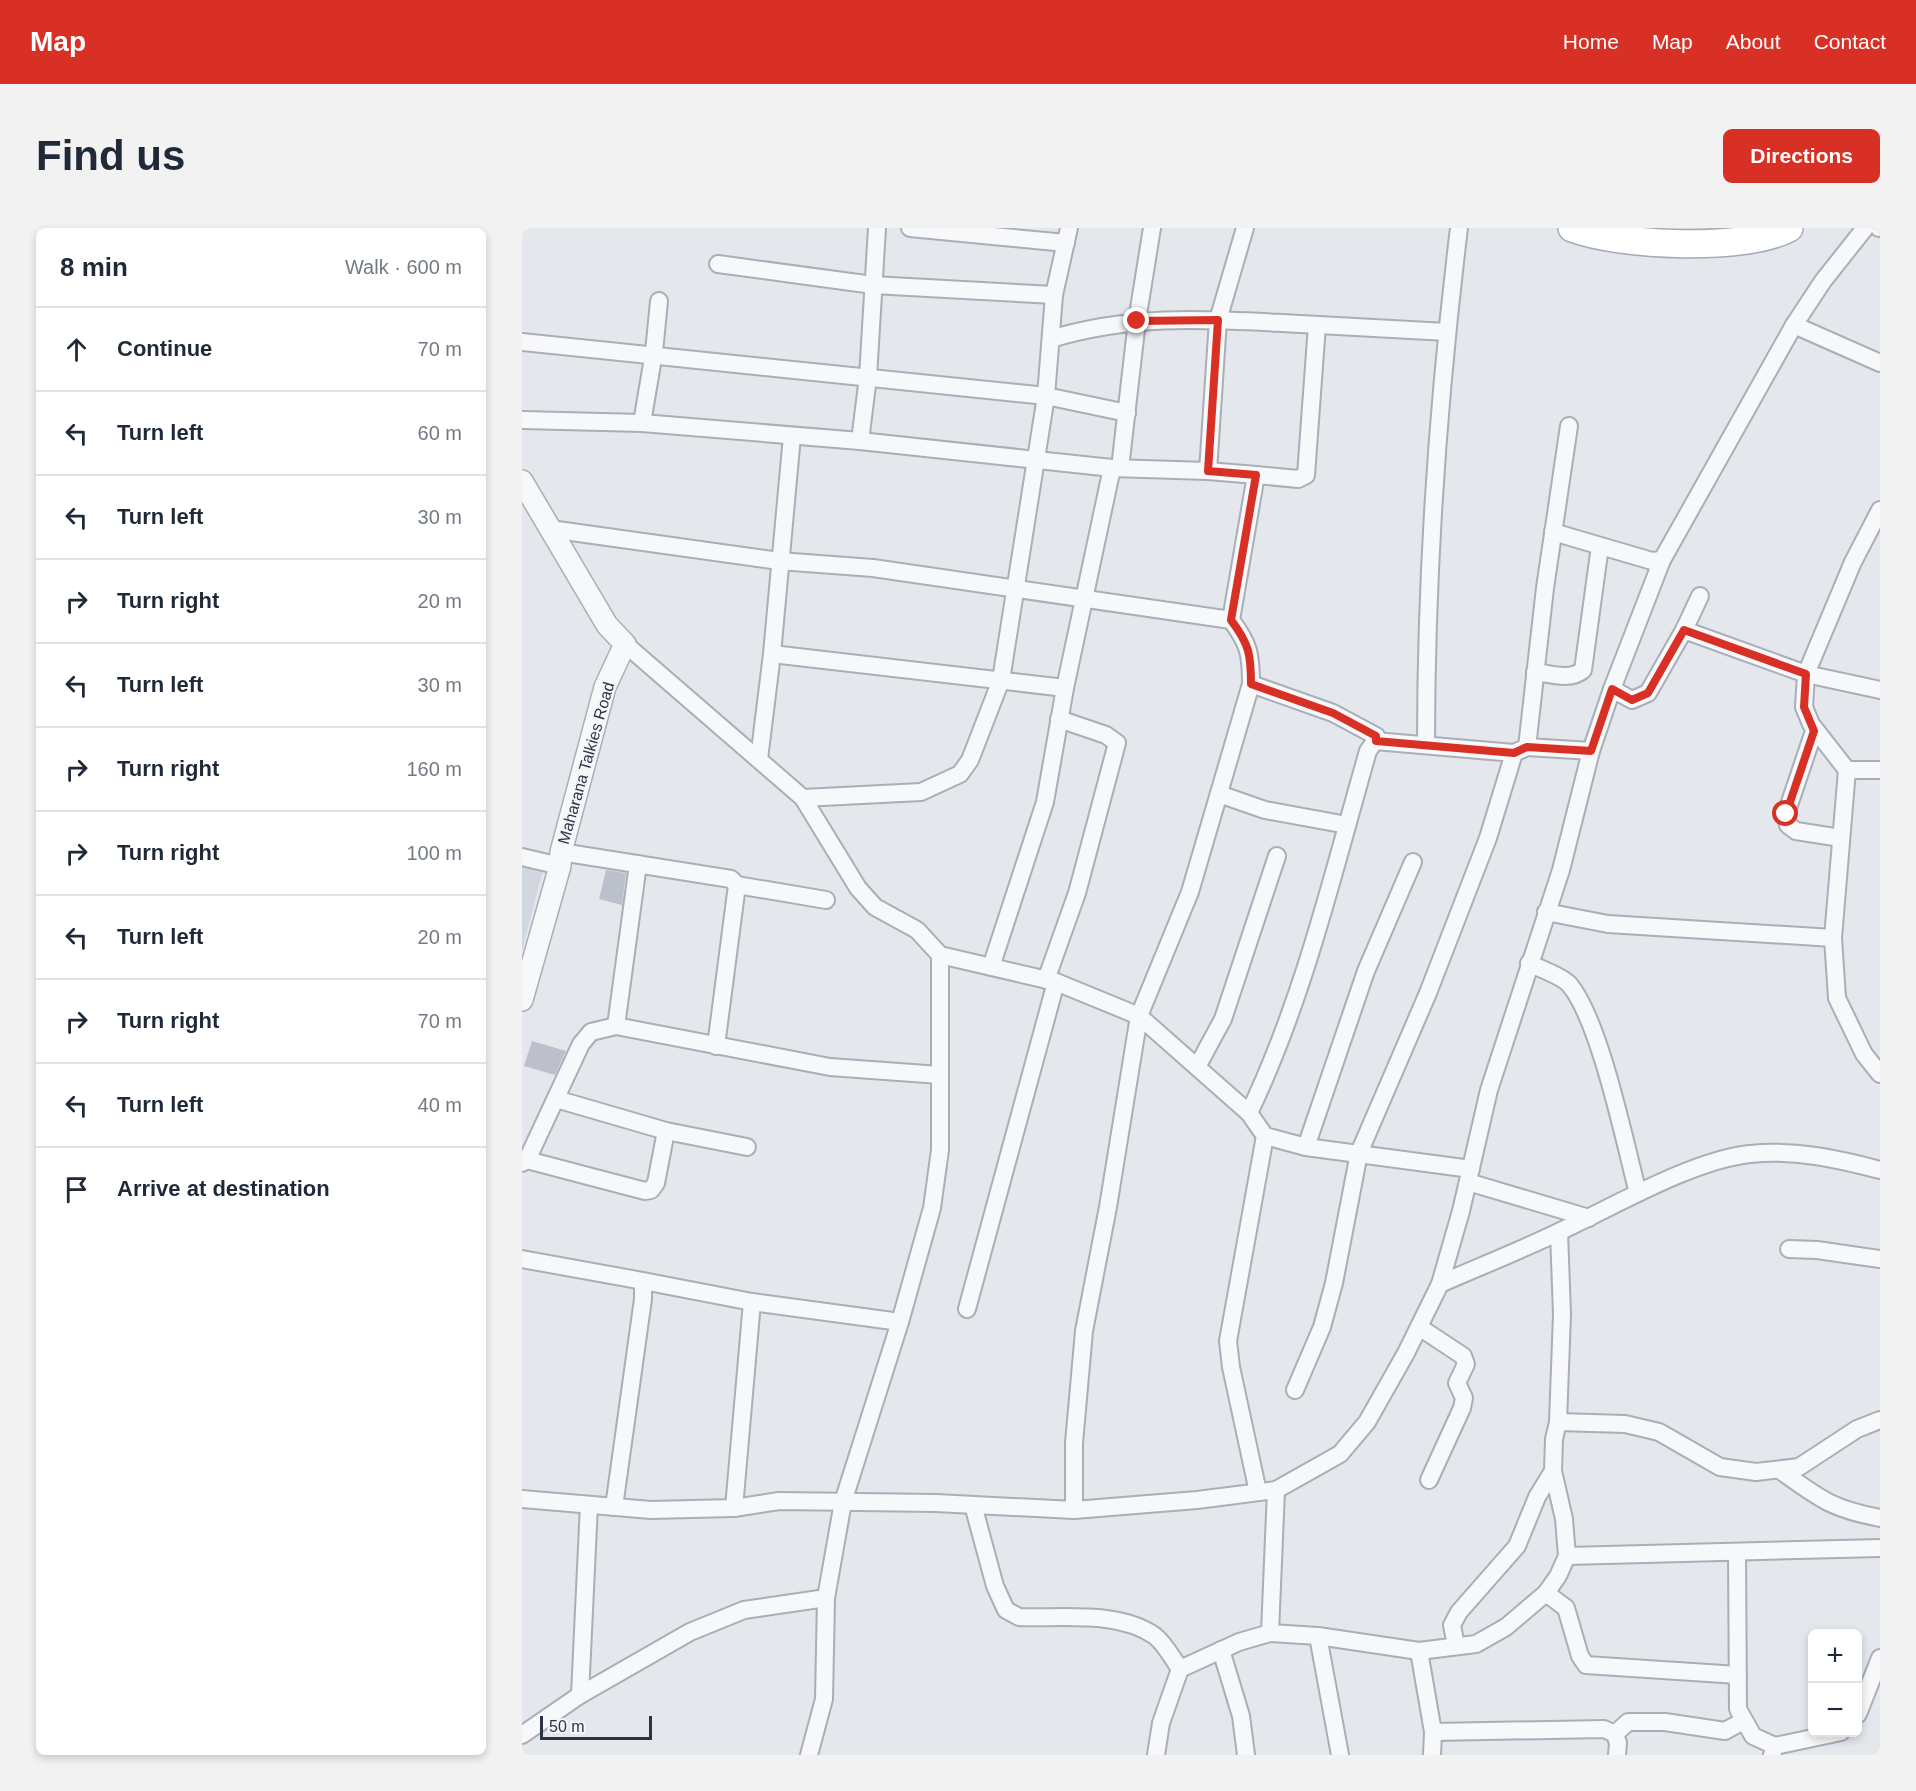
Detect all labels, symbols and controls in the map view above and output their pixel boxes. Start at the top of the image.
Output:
text: Map [30,26,86,57]
text: Home [1563,30,1619,53]
text: Map [1652,30,1693,53]
text: About [1726,30,1781,53]
text: Contact [1814,30,1886,53]
button: Directions [1723,129,1880,183]
text: Find us [36,132,185,179]
text: 8 min [60,252,128,282]
text: Walk · 600 m [345,256,462,278]
route end [1123,307,1149,333]
icon: ahead [60,333,93,366]
text: Continue [117,336,212,361]
text: 70 m [418,338,462,360]
icon: left [60,417,93,450]
text: Turn left [117,420,203,445]
text: 60 m [418,422,462,444]
icon: left [60,501,93,534]
text: Turn left [117,504,203,529]
text: 30 m [418,506,462,528]
icon: right [60,585,93,618]
text: Turn right [117,588,219,613]
text: 20 m [418,590,462,612]
icon: left [60,669,93,702]
text: Turn left [117,672,203,697]
text: 30 m [418,674,462,696]
street label: Maharana Talkies Road [555,680,617,846]
icon: right [60,753,93,786]
text: Turn right [117,756,219,781]
text: 160 m [406,758,462,780]
route start [1772,800,1798,826]
icon: right [60,837,93,870]
text: Turn right [117,840,219,865]
text: 100 m [406,842,462,864]
icon: left [60,921,93,954]
text: Turn left [117,924,203,949]
text: 20 m [418,926,462,948]
icon: right [60,1005,93,1038]
text: Turn right [117,1008,219,1033]
text: 70 m [418,1010,462,1032]
icon: left [60,1089,93,1122]
text: Turn left [117,1092,203,1117]
text: 40 m [418,1094,462,1116]
icon: arrive [60,1173,93,1206]
text: Arrive at destination [117,1176,330,1201]
map controls [1808,1629,1862,1737]
button: + [1808,1629,1862,1683]
button: − [1808,1683,1862,1737]
scale bar [540,1713,652,1740]
text: 50 m [549,1718,585,1735]

